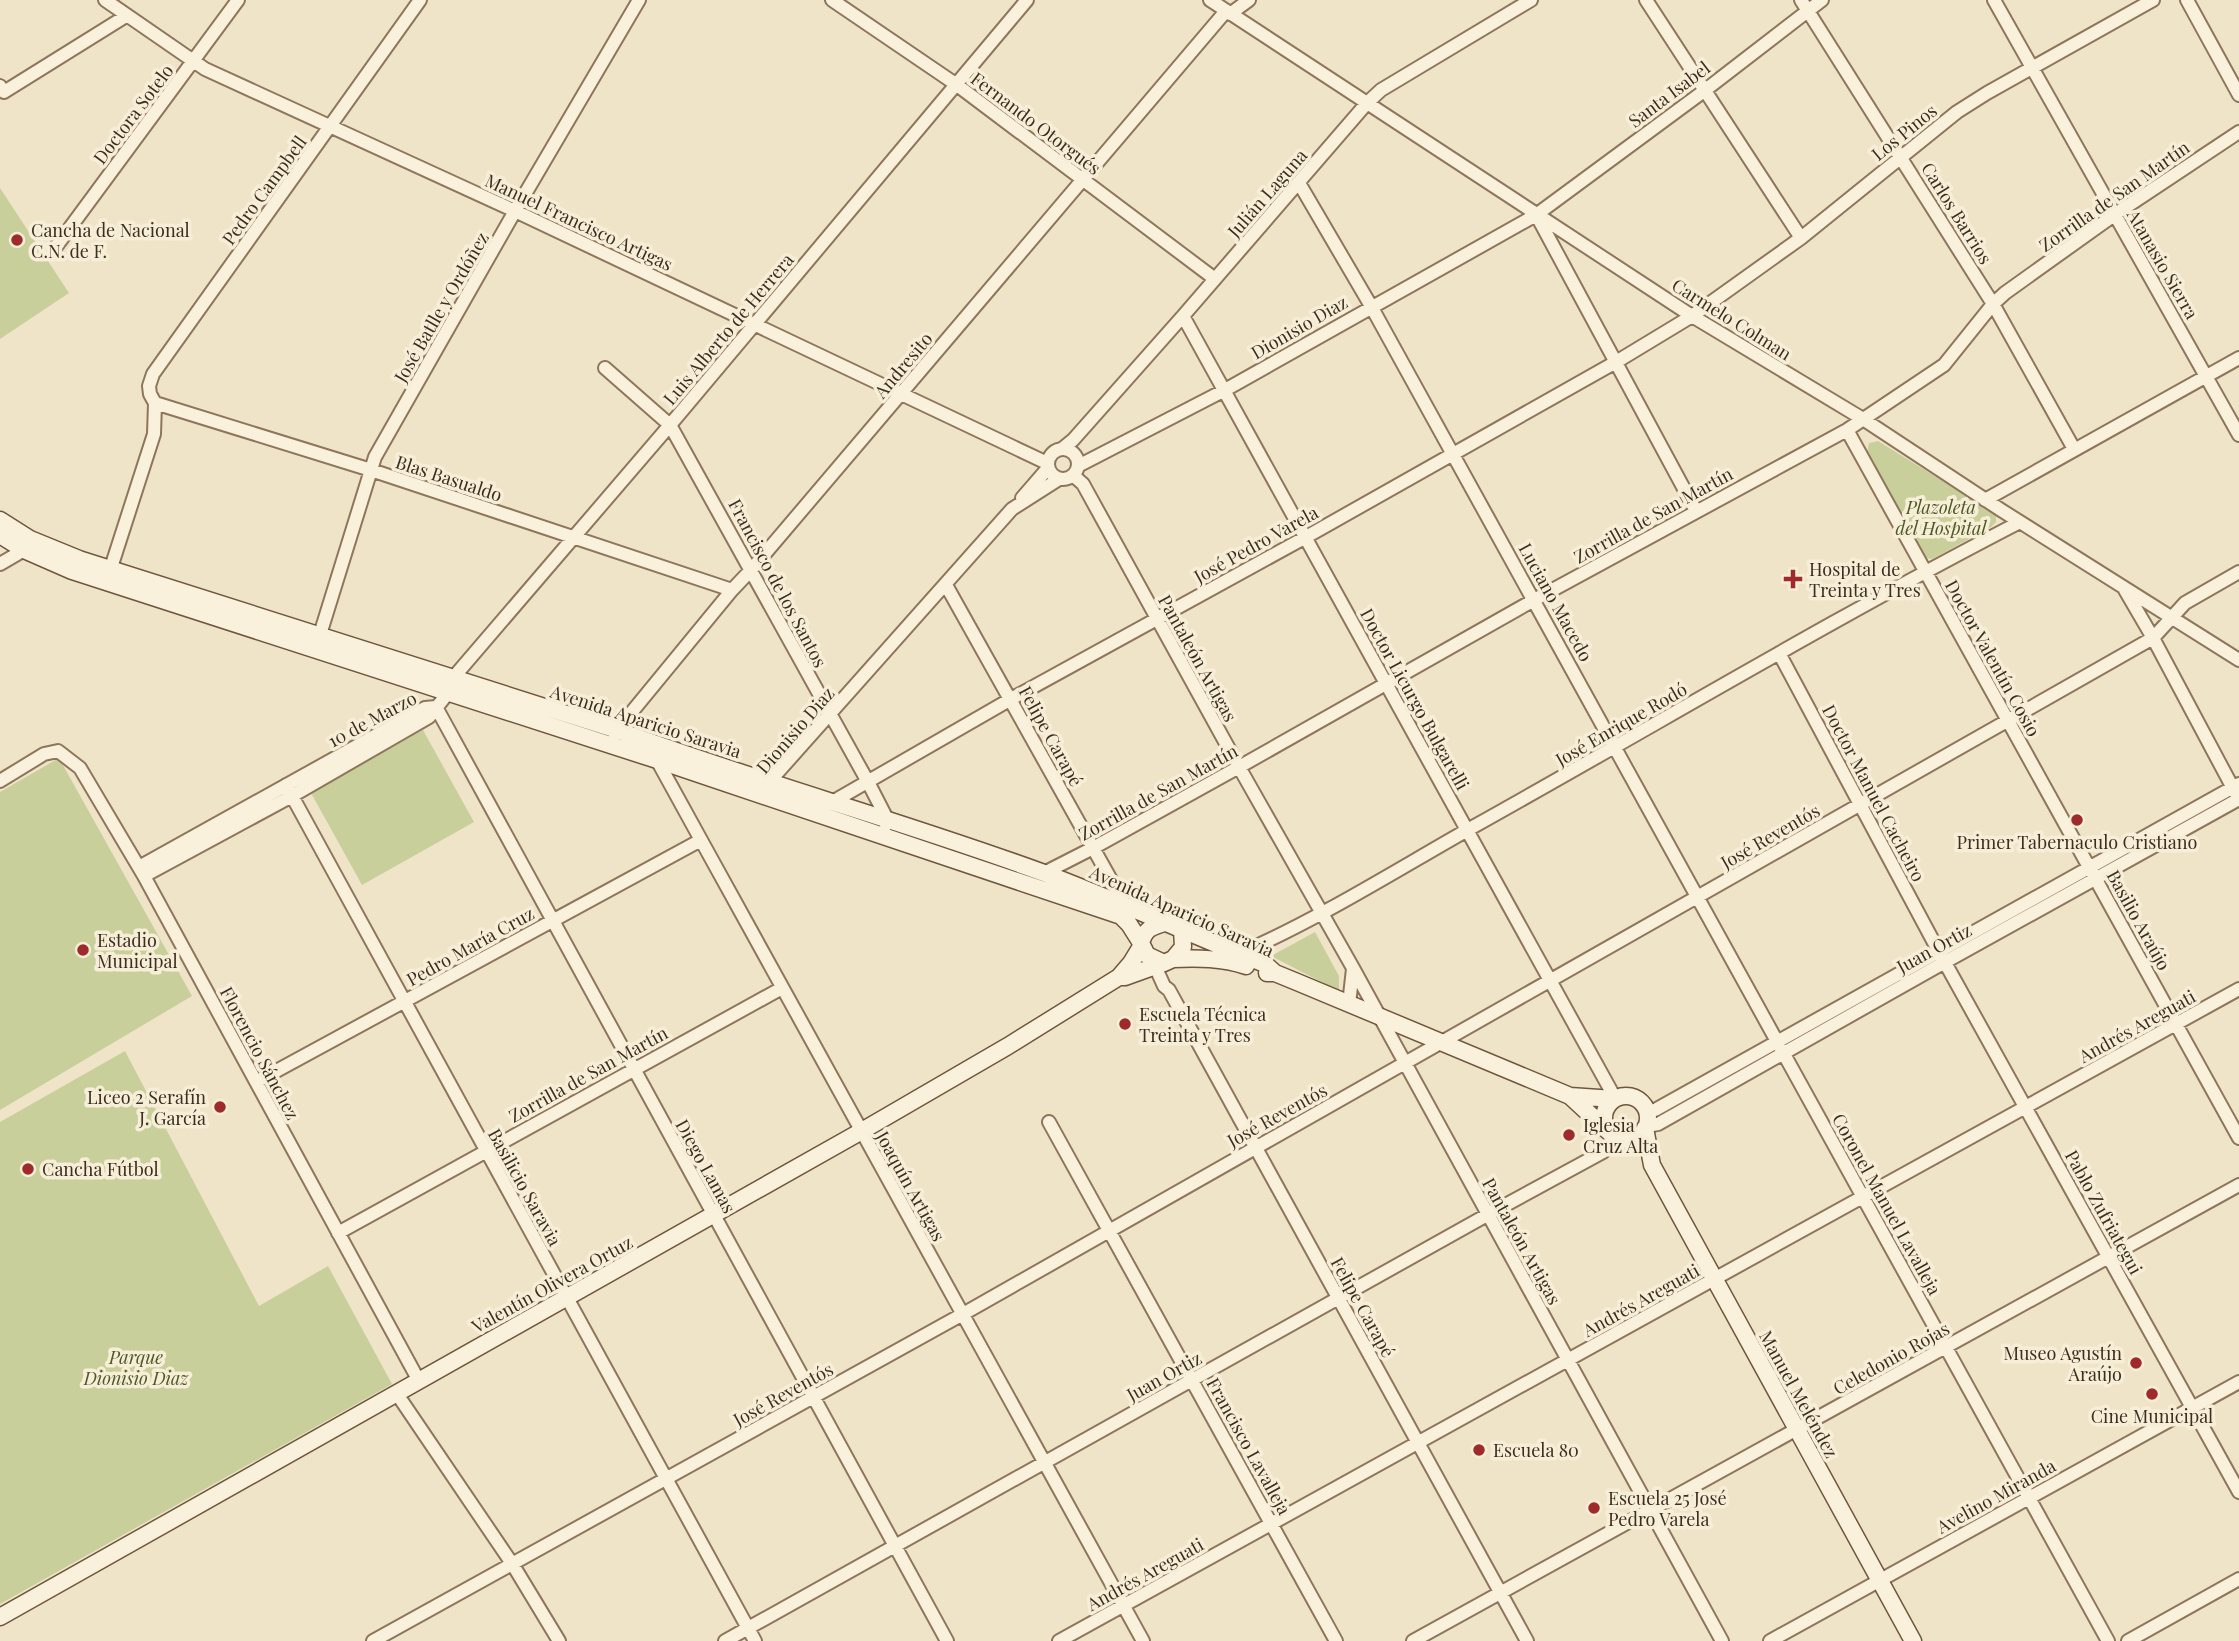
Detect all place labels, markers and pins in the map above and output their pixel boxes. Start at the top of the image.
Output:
place label: Cancha de Nacional C.N. de F. [31,218,190,263]
marker: Cancha de Nacional C.N. de F. [9,232,25,248]
place label: Hospital de Treinta y Tres [1809,557,1921,602]
marker: Hospital de Treinta y Tres [1783,569,1803,589]
marker: Primer Tabernaculo Cristiano [2069,812,2085,828]
place label: Primer Tabernaculo Cristiano [1957,830,2198,854]
place label: Estadio Municipal [97,928,178,973]
marker: Estadio Municipal [75,942,91,958]
place label: Escuela Técnica Treinta y Tres [1139,1002,1266,1047]
marker: Escuela Técnica Treinta y Tres [1117,1016,1133,1032]
place label: Liceo 2 Serafín J. García [87,1085,206,1130]
marker: Liceo 2 Serafín J. García [212,1099,228,1115]
place label: Iglesia Cruz Alta [1583,1113,1658,1158]
marker: Iglesia Cruz Alta [1561,1127,1577,1143]
place label: Cancha Fútbol [42,1157,159,1181]
marker: Cancha Fútbol [20,1161,36,1177]
place label: Museo Agustín Araújo [2003,1341,2122,1386]
marker: Museo Agustín Araújo [2128,1355,2144,1371]
marker: Cine Municipal [2144,1386,2160,1402]
place label: Cine Municipal [2091,1404,2213,1428]
place label: Escuela 80 [1493,1438,1579,1462]
marker: Escuela 80 [1471,1442,1487,1458]
place label: Escuela 25 José Pedro Varela [1608,1486,1727,1531]
marker: Escuela 25 José Pedro Varela [1586,1500,1602,1516]

